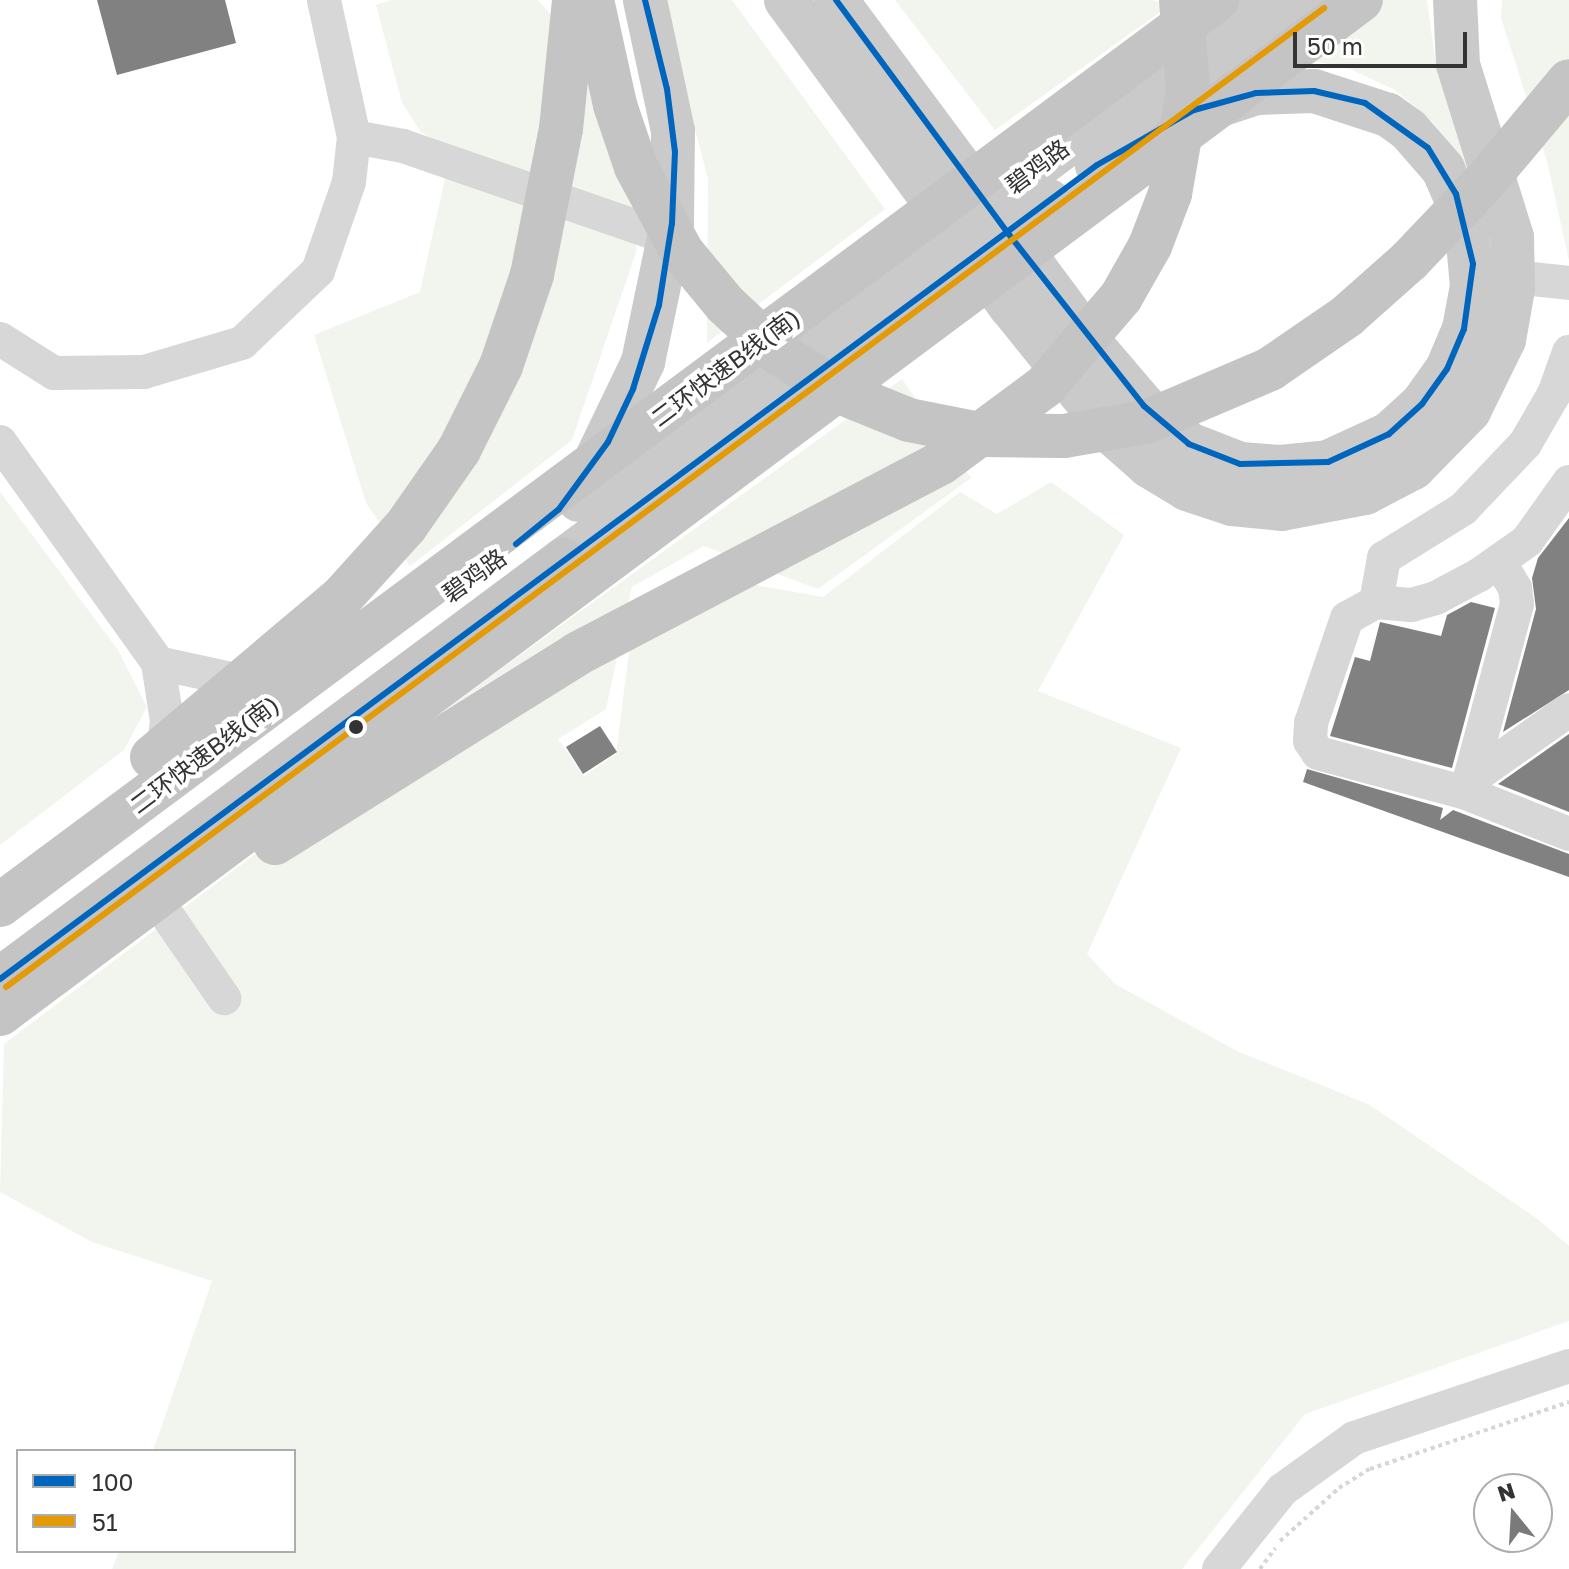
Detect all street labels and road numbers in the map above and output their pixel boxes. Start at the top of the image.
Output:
street label: 碧鸡路 [1000,133,1074,199]
street label: 二环快速B线(南) [645,302,805,432]
street label: 碧鸡路 [436,542,512,608]
street label: 二环快速B线(南) [124,689,284,819]

